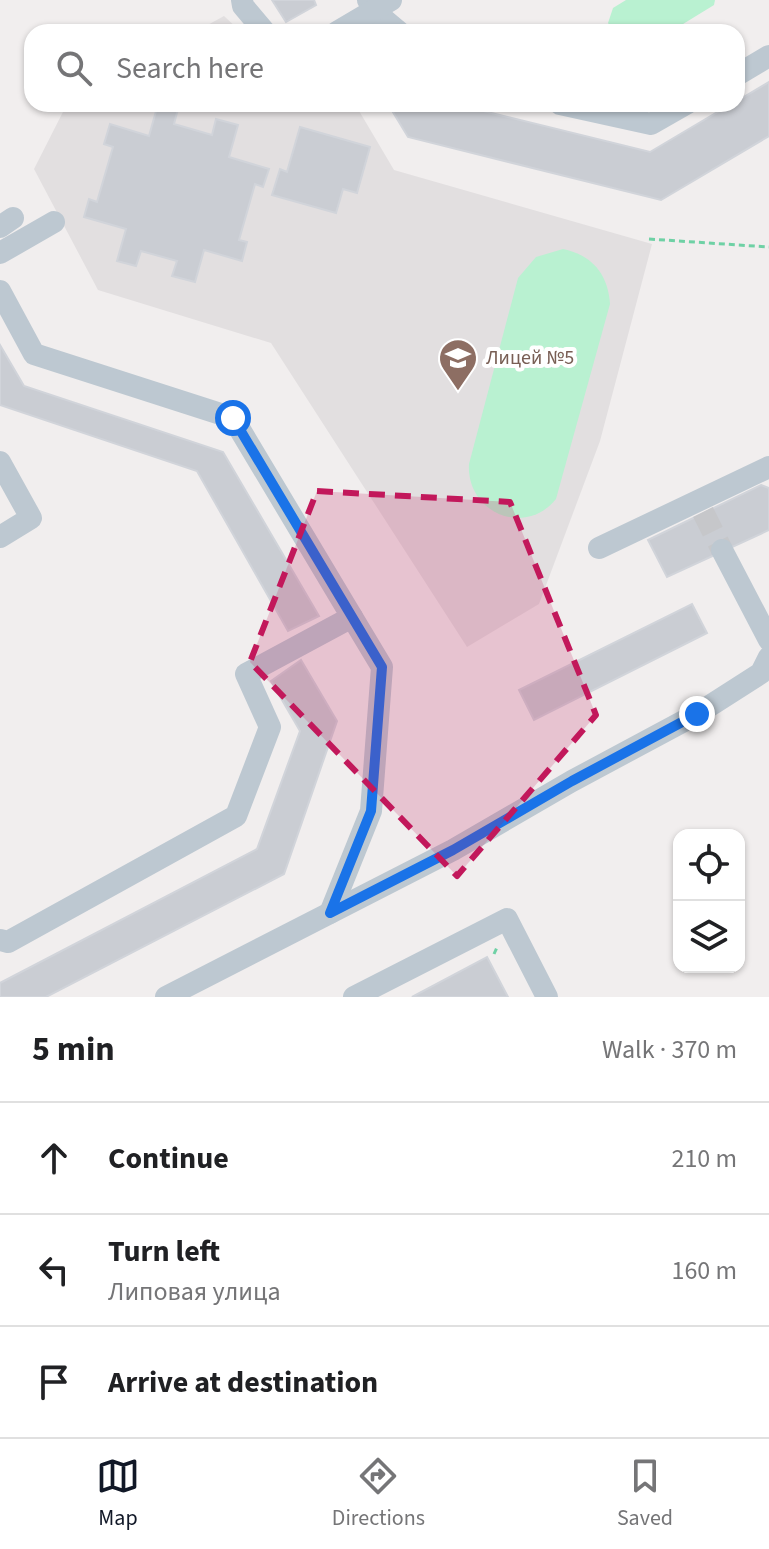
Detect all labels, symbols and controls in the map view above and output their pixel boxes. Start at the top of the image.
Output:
search box [24,24,745,112]
icon: search [52,46,96,90]
text: Search here [116,47,264,90]
school or university icon: Лицей №5 [437,337,479,392]
place label: Лицей №5 [486,344,574,372]
route start [215,400,251,436]
route end [679,696,715,732]
map controls [673,829,745,973]
button: locate [673,829,745,901]
button: layers [673,901,745,973]
text: 5 min [32,1025,115,1074]
text: Walk · 370 m [602,1031,737,1068]
icon: ahead [32,1136,76,1180]
text: Continue [108,1137,229,1180]
text: 210 m [671,1140,737,1177]
text: Turn left [108,1230,220,1273]
icon: left [32,1248,76,1292]
text: 160 m [671,1252,737,1289]
text: Липовая улица [108,1273,281,1310]
icon: arrive [32,1360,76,1404]
text: Arrive at destination [108,1361,378,1404]
tab: Map [96,1454,140,1534]
tab: Directions [332,1454,425,1534]
tab: Saved [617,1454,673,1534]

